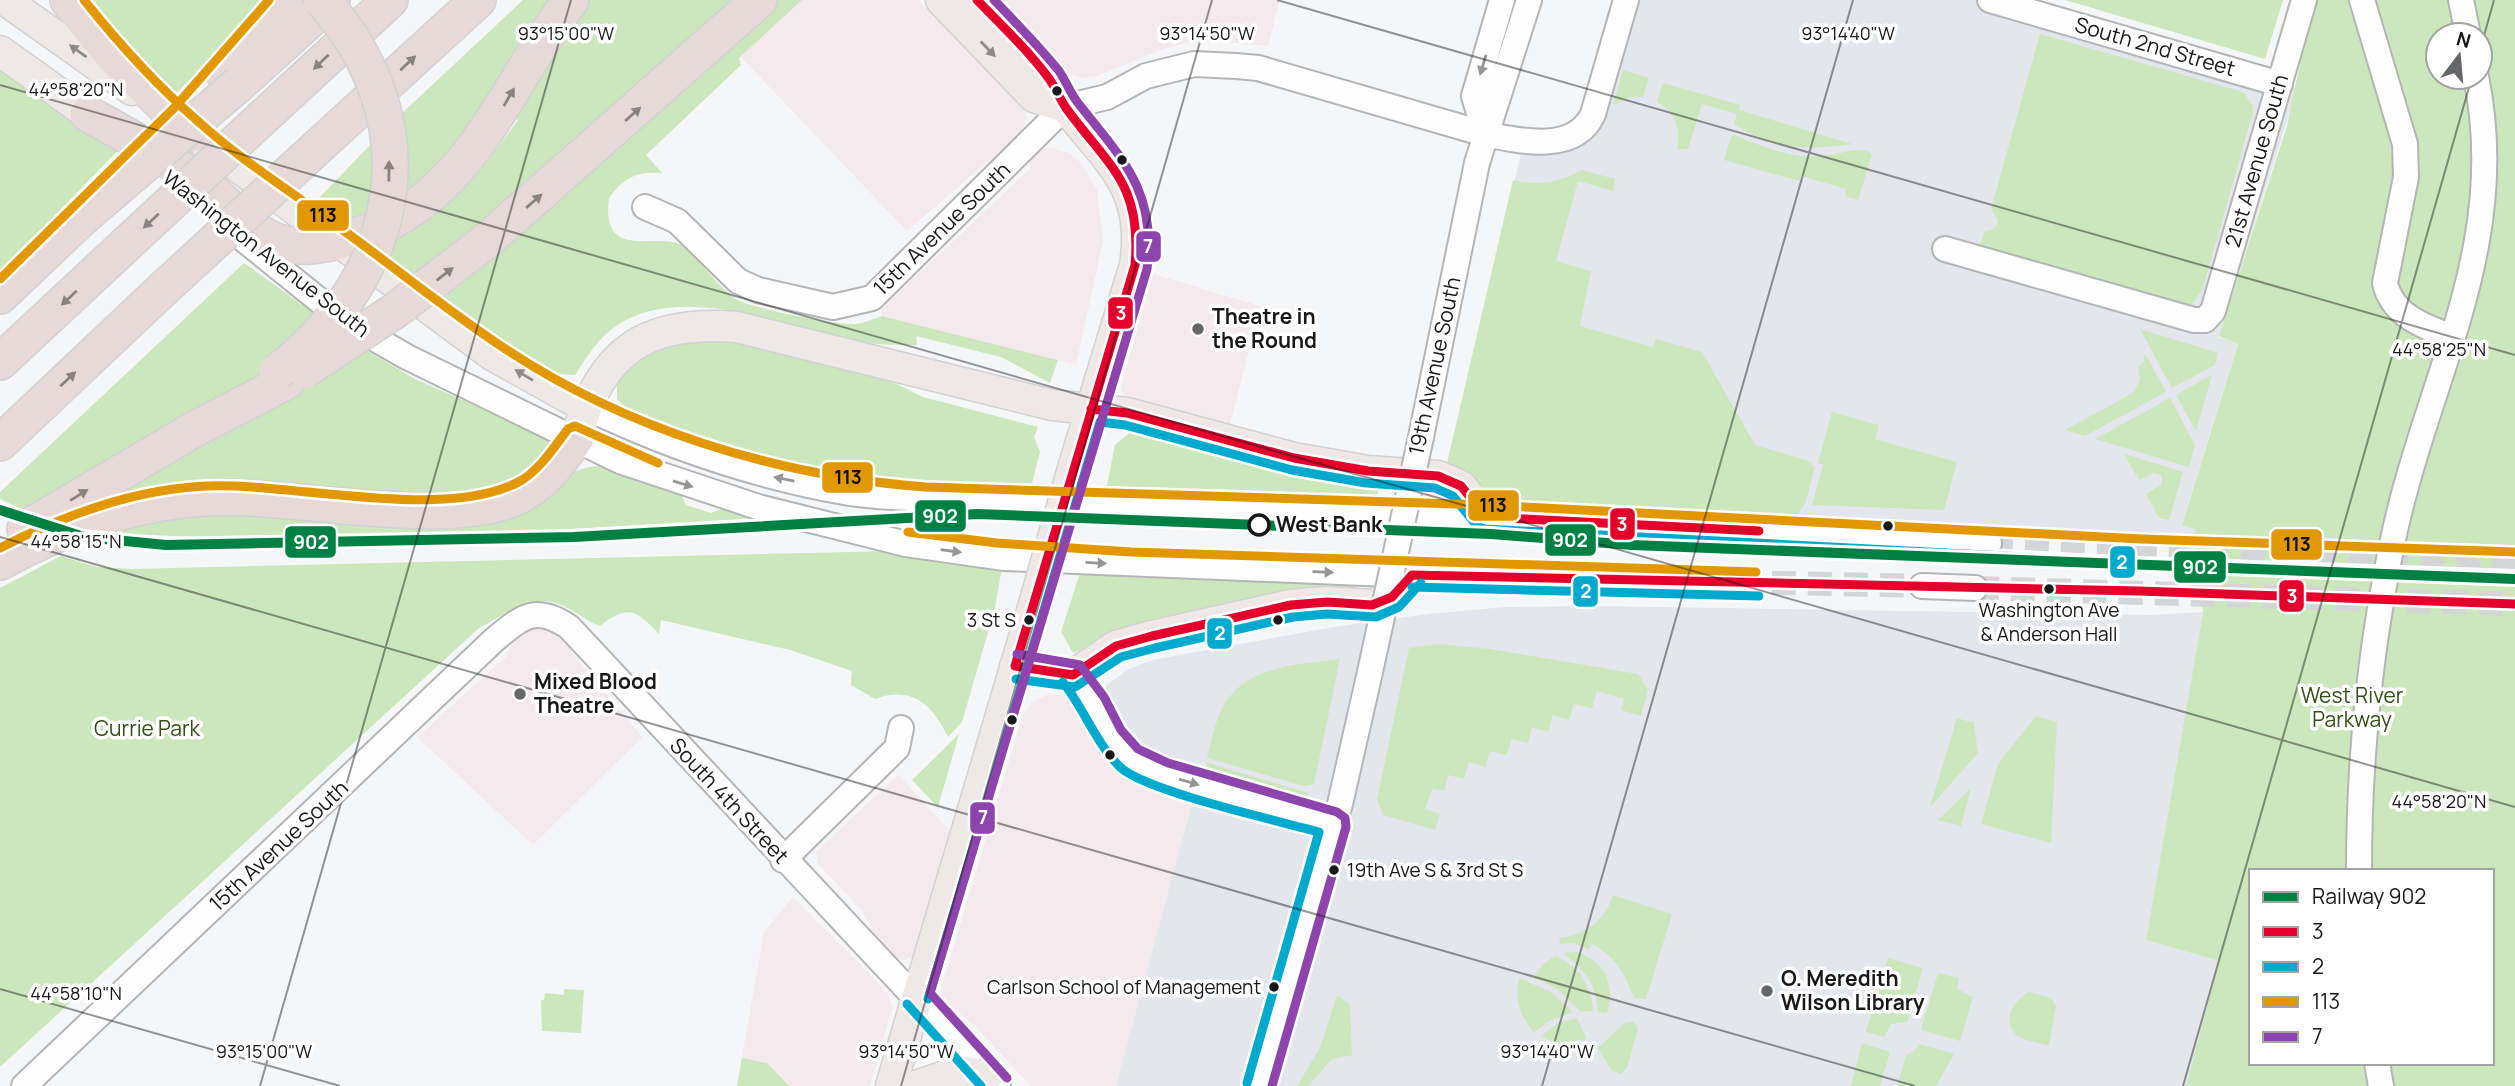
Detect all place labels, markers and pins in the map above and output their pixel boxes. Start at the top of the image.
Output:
unlabelled marker [1050,84,1064,98]
unlabelled marker [1115,153,1129,167]
place label: Theatre in the Round [1212,302,1317,354]
marker: Theatre in the Round [1190,321,1206,337]
place label: West Bank [1276,510,1383,538]
marker: West Bank [1248,514,1270,536]
unlabelled marker [1881,519,1895,533]
marker: Washington Ave & Anderson Hall [2042,582,2056,596]
place label: Washington Ave & Anderson Hall [1979,597,2119,647]
place label: 3 St S [967,607,1016,633]
marker: 3 St S [1022,613,1036,627]
unlabelled marker [1271,613,1285,627]
place label: Mixed Blood Theatre [534,667,657,719]
marker: Mixed Blood Theatre [512,686,528,702]
unlabelled marker [1005,713,1019,727]
unlabelled marker [1103,748,1117,762]
place label: 19th Ave S & 3rd St S [1347,857,1523,883]
marker: 19th Ave S & 3rd St S [1327,863,1341,877]
place label: O. Meredith Wilson Library [1781,964,1925,1016]
place label: Carlson School of Management [987,974,1261,1000]
marker: Carlson School of Management [1267,980,1281,994]
marker: O. Meredith Wilson Library [1759,983,1775,999]

